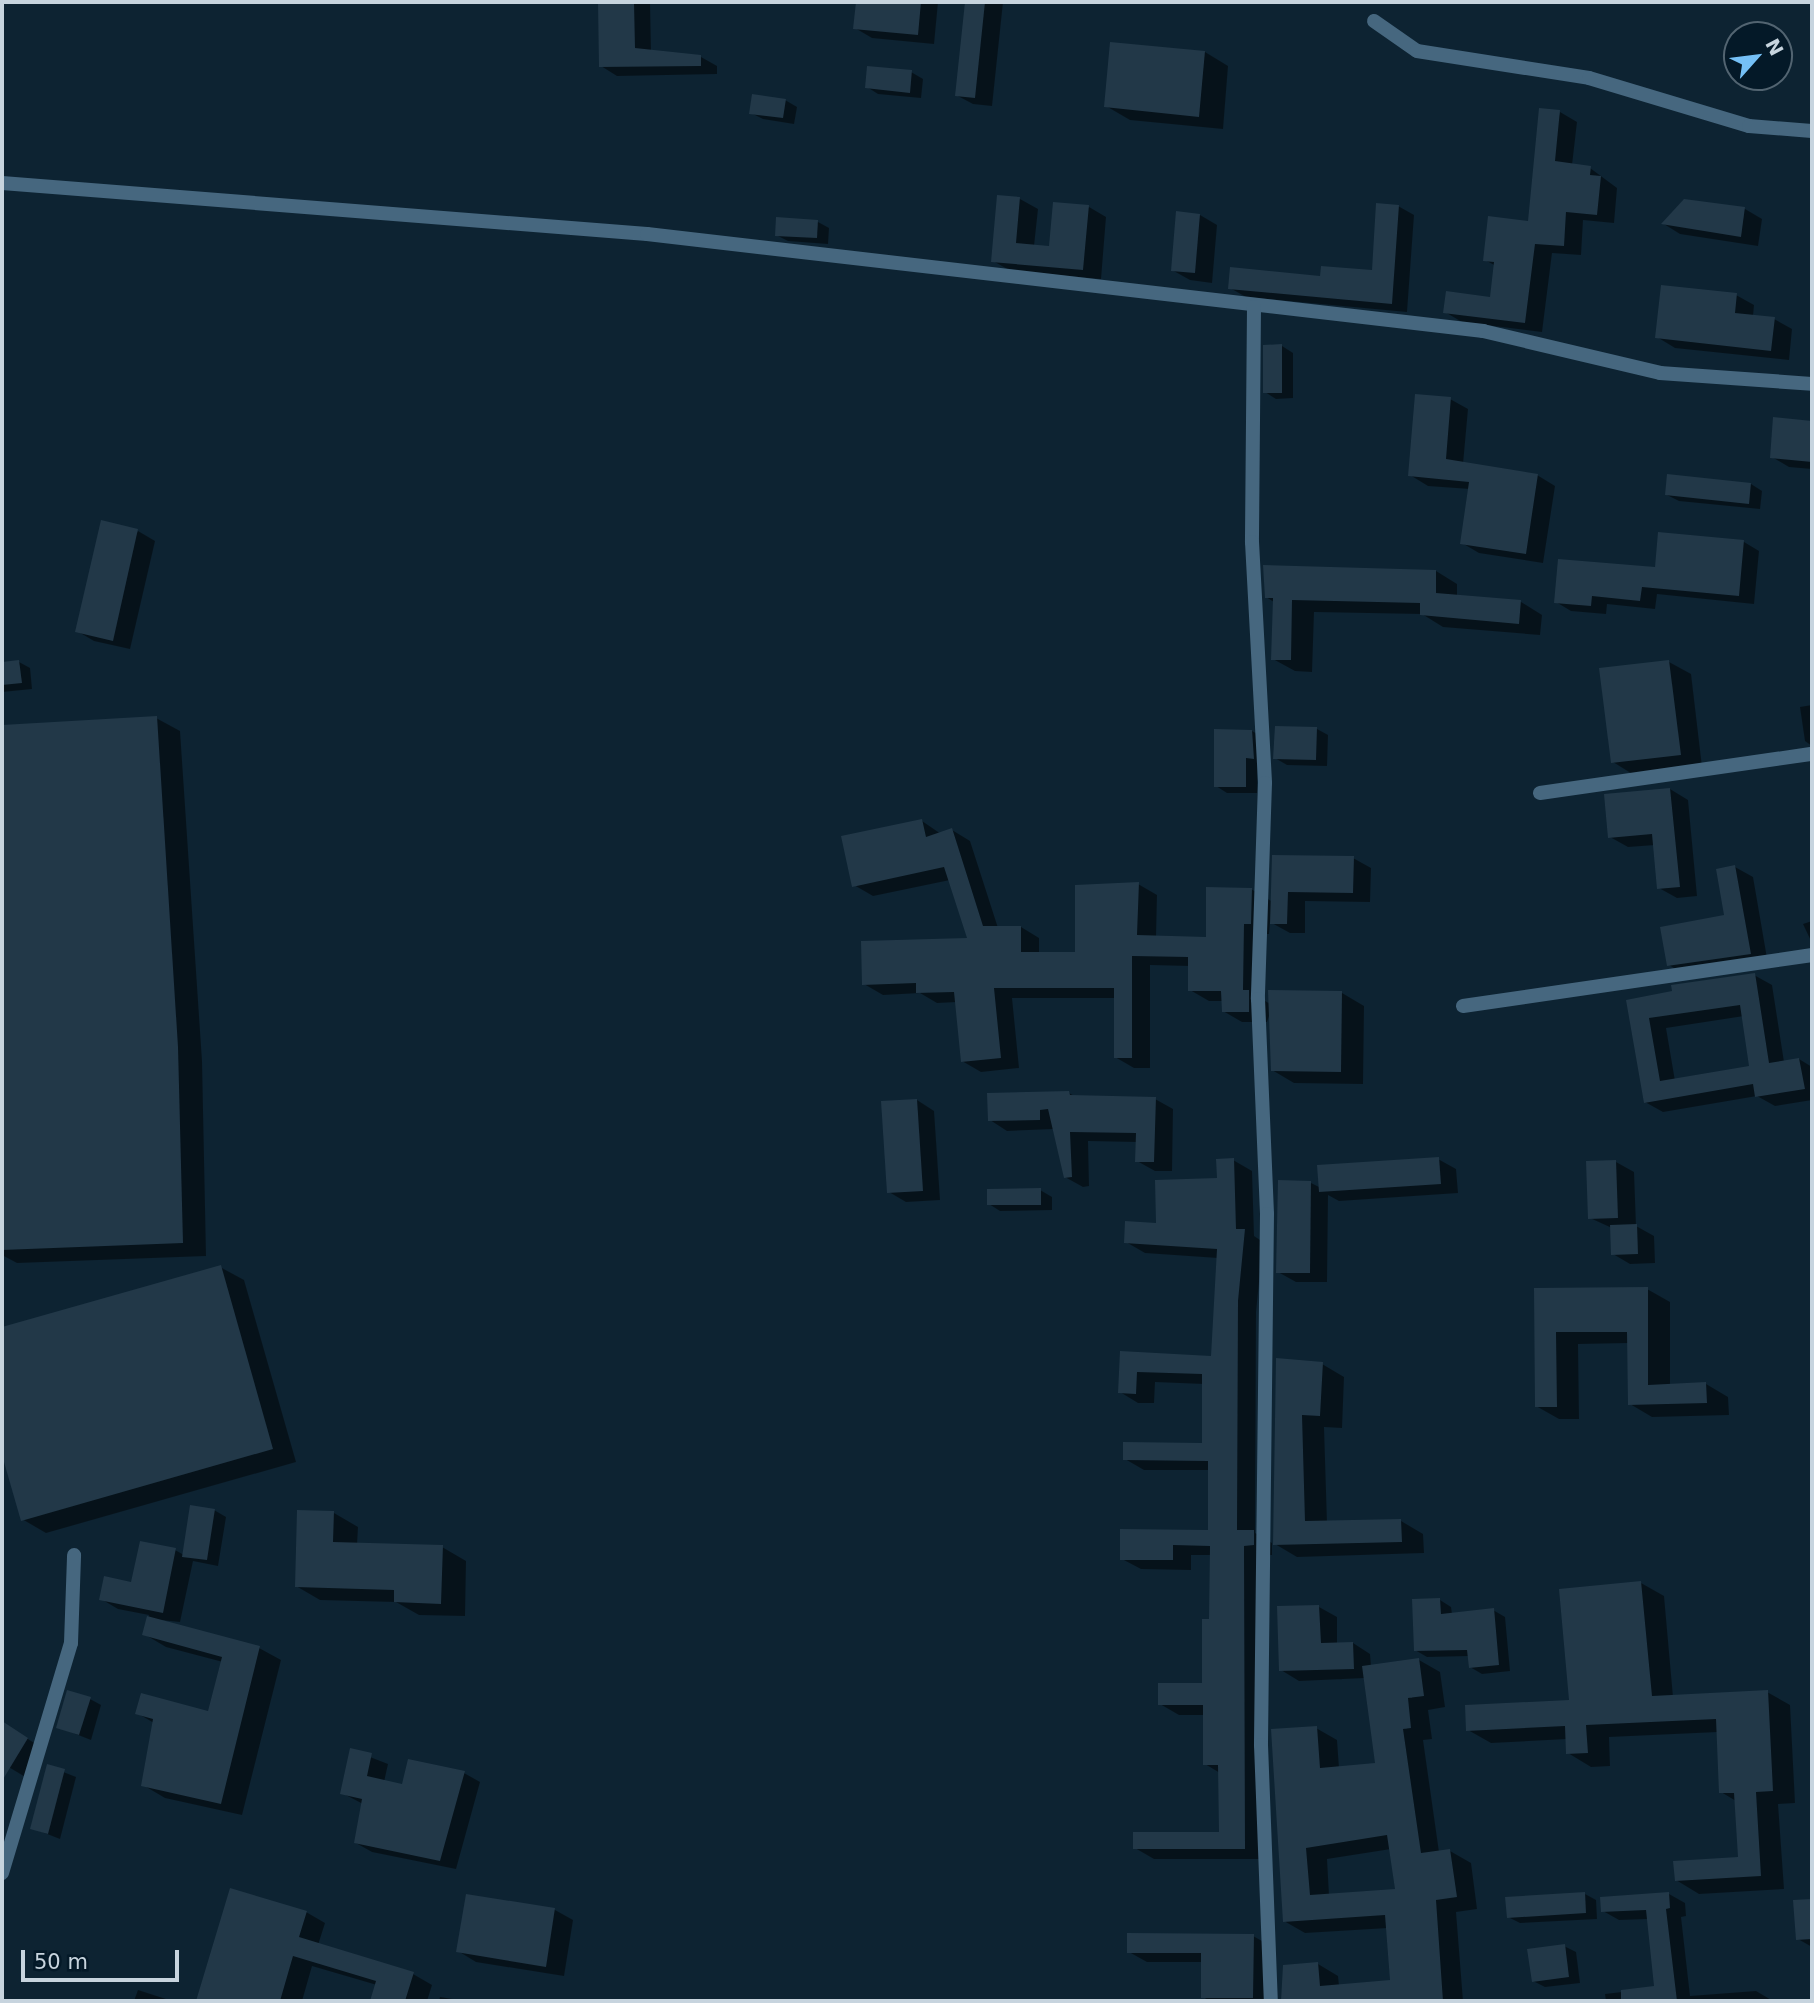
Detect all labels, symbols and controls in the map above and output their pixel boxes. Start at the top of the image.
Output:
north arrow [1723,21,1793,91]
text: N [1761,35,1788,59]
scale bar [24,1937,182,1981]
text: 50 m [34,1950,88,1974]

